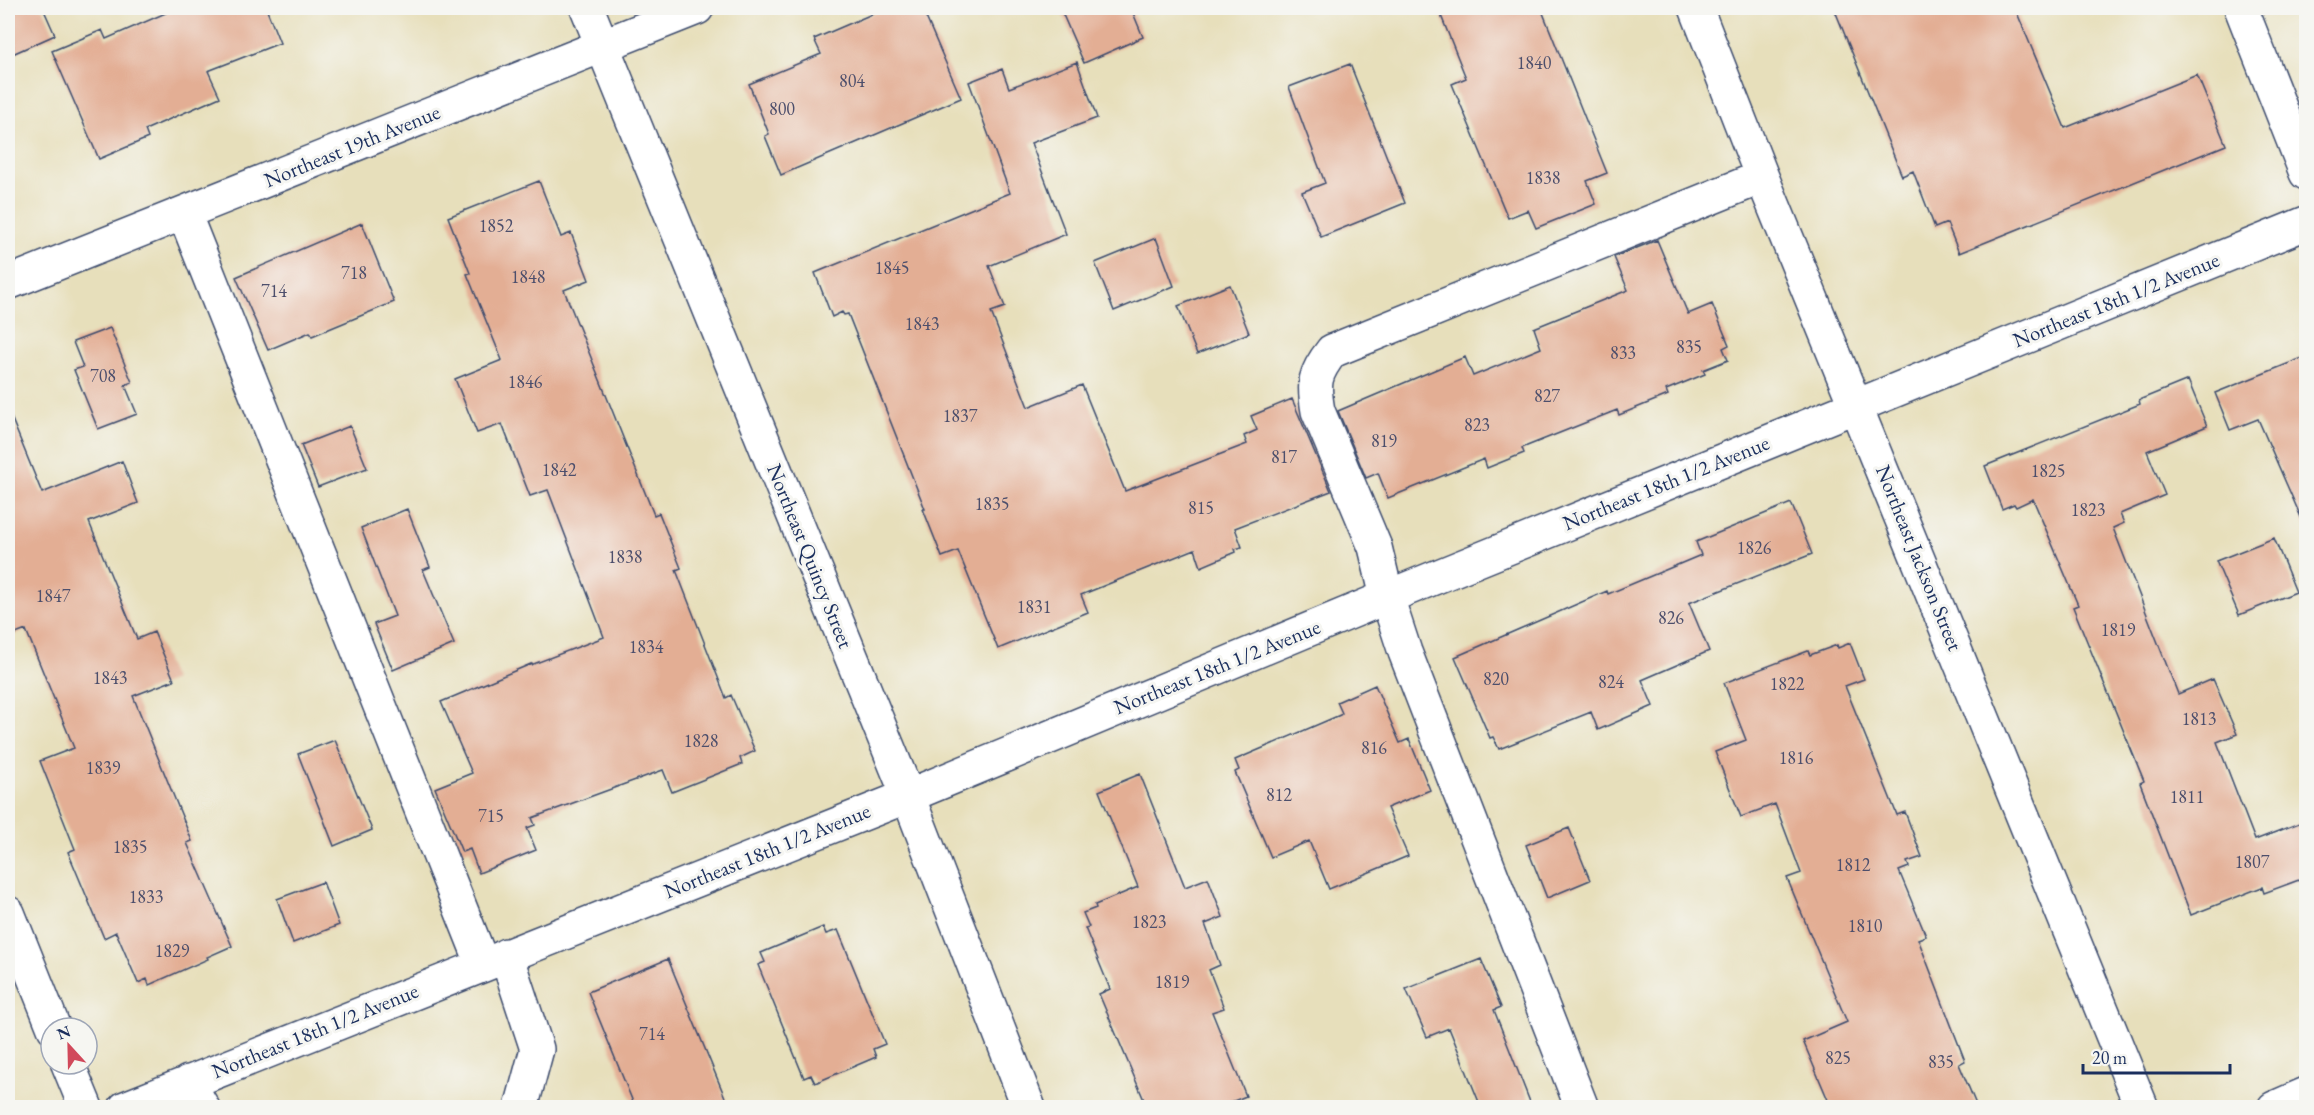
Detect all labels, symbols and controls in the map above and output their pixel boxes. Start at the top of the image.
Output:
house number: 1840 [1517,51,1552,74]
house number: 804 [839,69,865,92]
house number: 800 [769,97,795,120]
street label: Northeast 19th Avenue [260,98,444,193]
house number: 1838 [1526,166,1560,189]
house number: 1852 [479,214,514,237]
street label: Northeast 18th 1/2 Avenue [2009,246,2223,353]
house number: 1845 [875,256,909,279]
house number: 718 [341,261,367,284]
house number: 1848 [511,265,545,288]
house number: 714 [261,279,287,302]
house number: 1843 [905,312,939,335]
house number: 835 [1676,335,1702,358]
house number: 833 [1610,341,1636,364]
house number: 708 [90,364,116,387]
house number: 1846 [508,370,543,393]
house number: 827 [1534,384,1560,407]
house number: 1837 [943,404,978,427]
house number: 823 [1464,413,1490,436]
house number: 819 [1371,429,1397,452]
street label: Northeast 18th 1/2 Avenue [1559,429,1773,536]
house number: 817 [1271,445,1297,468]
house number: 1842 [542,458,577,481]
house number: 1825 [2031,459,2065,482]
street label: Northeast Quincy Street [760,460,860,653]
street label: Northeast Jackson Street [1870,461,1969,655]
house number: 1835 [975,492,1009,515]
house number: 815 [1188,496,1214,519]
house number: 1823 [2071,498,2105,521]
house number: 1826 [1737,536,1772,559]
house number: 1838 [608,545,642,568]
house number: 1847 [36,584,71,607]
house number: 1831 [1017,595,1051,618]
house number: 826 [1658,606,1684,629]
street label: Northeast 18th 1/2 Avenue [1110,613,1324,720]
house number: 1819 [2101,618,2136,641]
house number: 1834 [629,635,664,658]
house number: 1843 [93,666,127,689]
house number: 820 [1483,667,1509,690]
house number: 824 [1598,670,1624,693]
house number: 1822 [1770,672,1805,695]
house number: 1813 [2182,707,2216,730]
house number: 1828 [684,729,718,752]
house number: 816 [1361,736,1387,759]
house number: 1816 [1779,746,1814,769]
house number: 1839 [86,756,121,779]
house number: 812 [1266,783,1292,806]
house number: 1811 [2170,785,2204,808]
street label: Northeast 18th 1/2 Avenue [660,797,874,904]
house number: 715 [478,804,504,827]
house number: 1835 [113,835,147,858]
house number: 1807 [2235,850,2270,873]
house number: 1812 [1836,853,1871,876]
house number: 1833 [129,885,163,908]
house number: 1823 [1132,910,1166,933]
house number: 1810 [1848,914,1883,937]
house number: 1829 [155,939,190,962]
house number: 1819 [1155,970,1190,993]
street label: Northeast 18th 1/2 Avenue [208,977,422,1084]
north arrow [39,1016,99,1076]
text: N [54,1020,74,1045]
house number: 714 [639,1022,665,1045]
scale bar [2083,1037,2230,1075]
house number: 825 [1825,1046,1851,1069]
text: 20 m [2092,1046,2127,1069]
house number: 835 [1928,1050,1954,1073]

